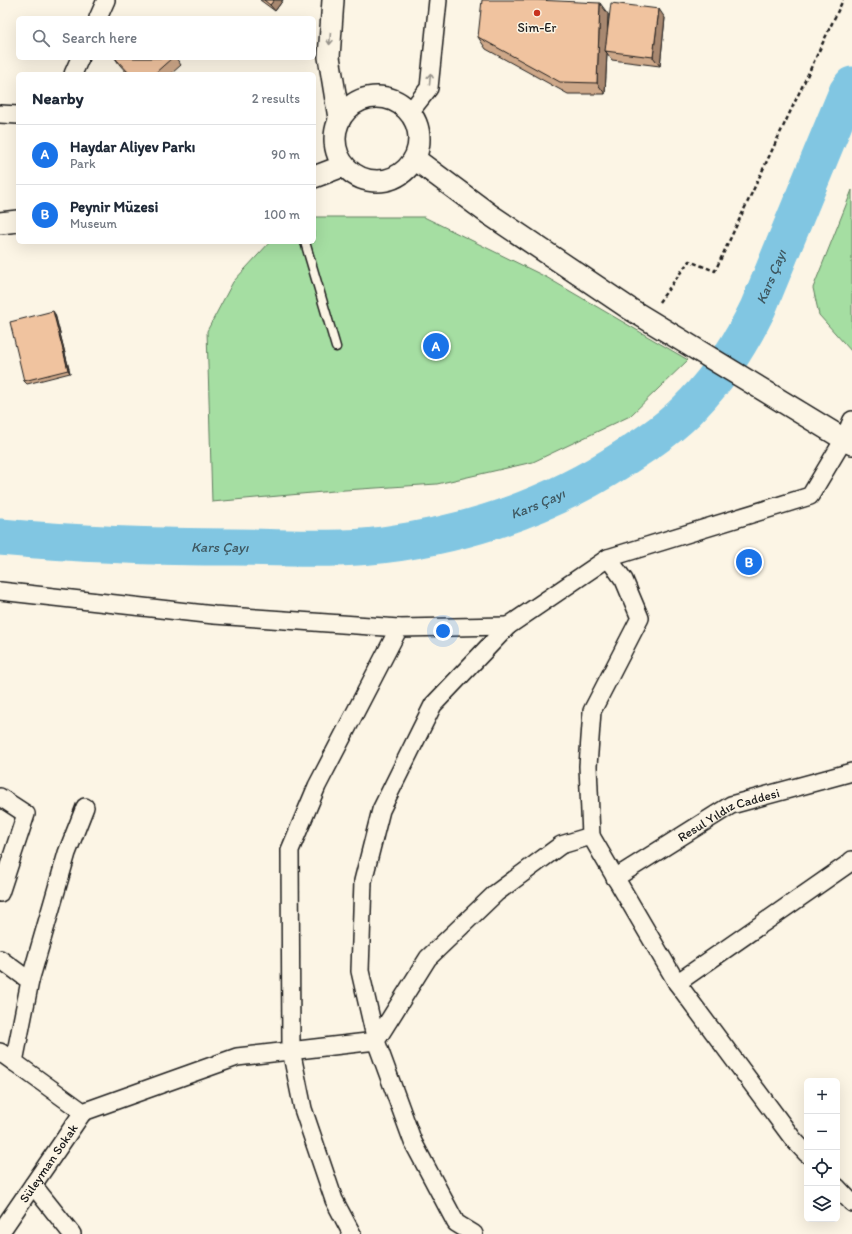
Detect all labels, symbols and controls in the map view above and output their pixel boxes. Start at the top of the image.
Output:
marker: Sim-Er [532,8,542,18]
search box [16,16,316,60]
place label: Sim-Er [518,20,557,35]
icon: search [30,27,52,49]
text: Search here [62,29,137,47]
one-way arrow [327,32,334,45]
one-way arrow [426,73,434,86]
text: Nearby [32,88,84,108]
text: 2 results [252,91,300,106]
text: Haydar Aliyev Parkı [70,138,195,156]
text: A [41,147,49,162]
text: 90 m [271,147,300,162]
text: Park [70,156,96,171]
text: Peynir Müzesi [70,198,158,216]
text: B [41,207,49,222]
text: 100 m [264,207,300,222]
text: Museum [70,216,117,231]
water label: Kars Çayı [752,246,790,306]
pin: A [423,331,449,361]
water label: Kars Çayı [508,484,569,522]
water label: Kars Çayı [191,538,250,556]
pin: B [736,547,762,577]
your location [433,621,453,641]
street label: Resul Yıldız Caddesi [675,785,781,844]
map controls [804,1078,840,1222]
button: + [804,1078,840,1114]
button: − [804,1114,840,1150]
street label: Süleyman Sokak [16,1120,81,1205]
button: locate [804,1150,840,1186]
button: layers [804,1186,840,1222]

